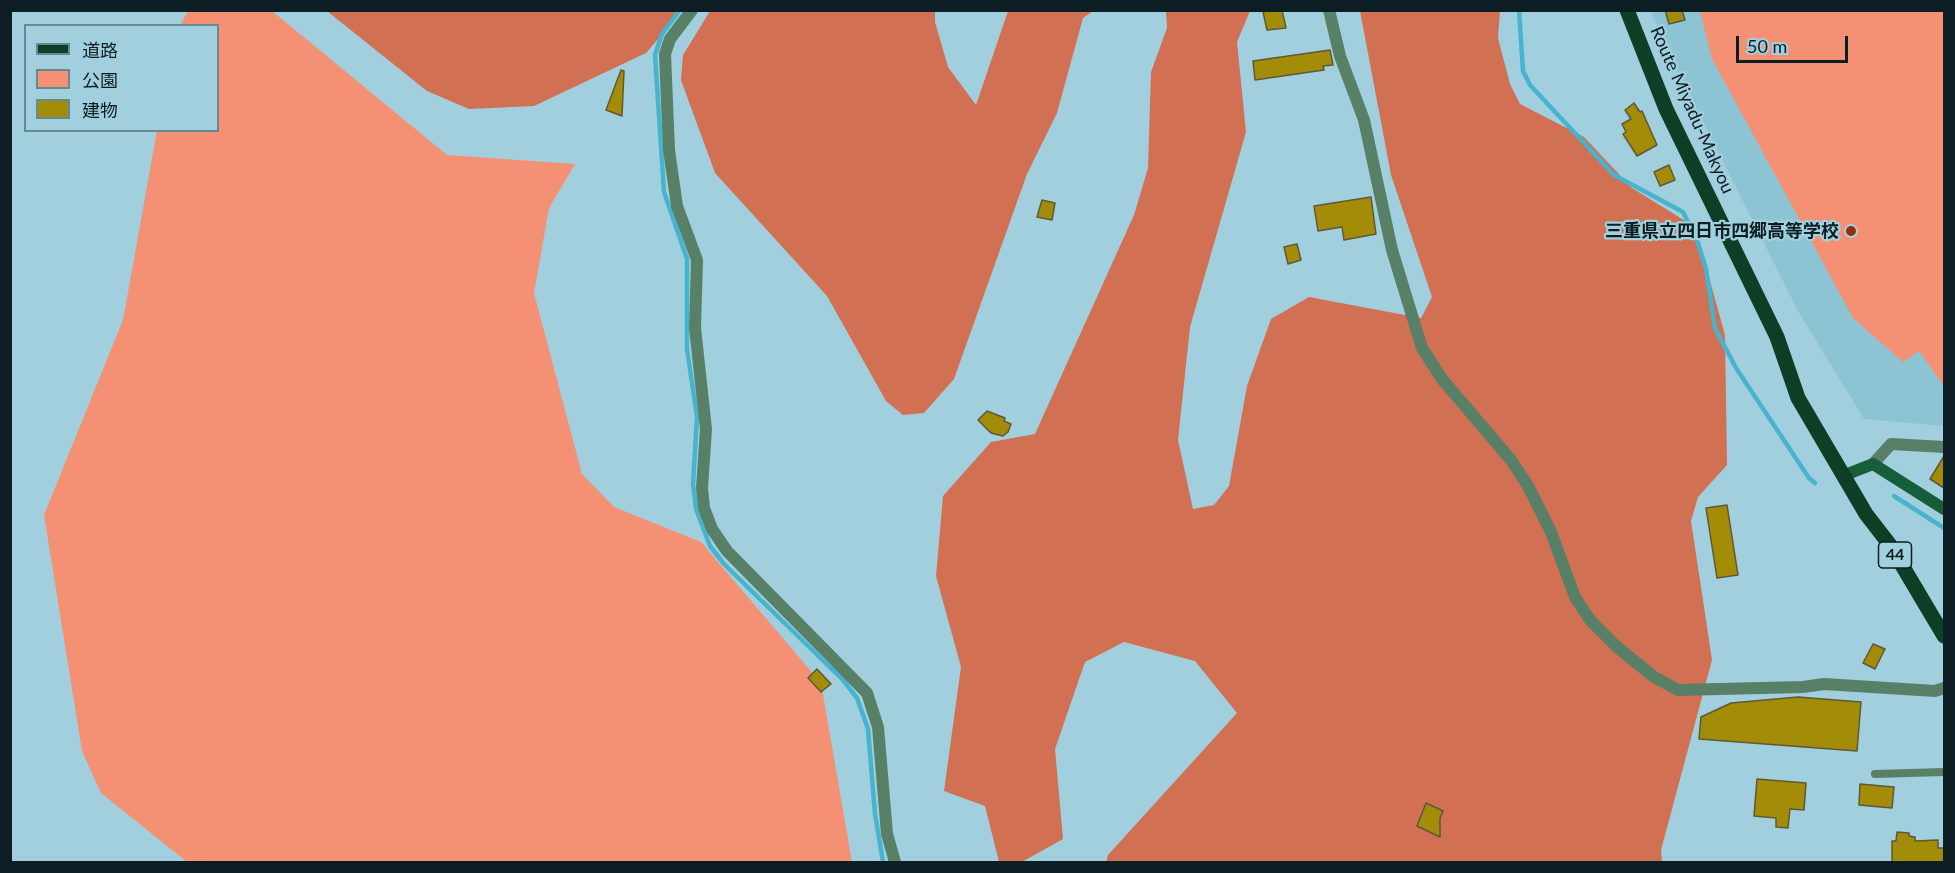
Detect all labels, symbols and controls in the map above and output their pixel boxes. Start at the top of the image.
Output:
street label: Route Miyadu-Makyou [1645,23,1739,197]
legend [24,24,219,132]
scale bar [1739,24,1852,62]
text: 50 m [1747,35,1787,57]
text: 道路 [82,39,118,61]
text: 公園 [82,69,118,91]
text: 建物 [82,99,118,121]
place label: 三重県立四日市四郷高等学校 [1605,220,1839,242]
marker: 三重県立四日市四郷高等学校 [1844,224,1858,238]
road number: 44 [1878,542,1912,568]

